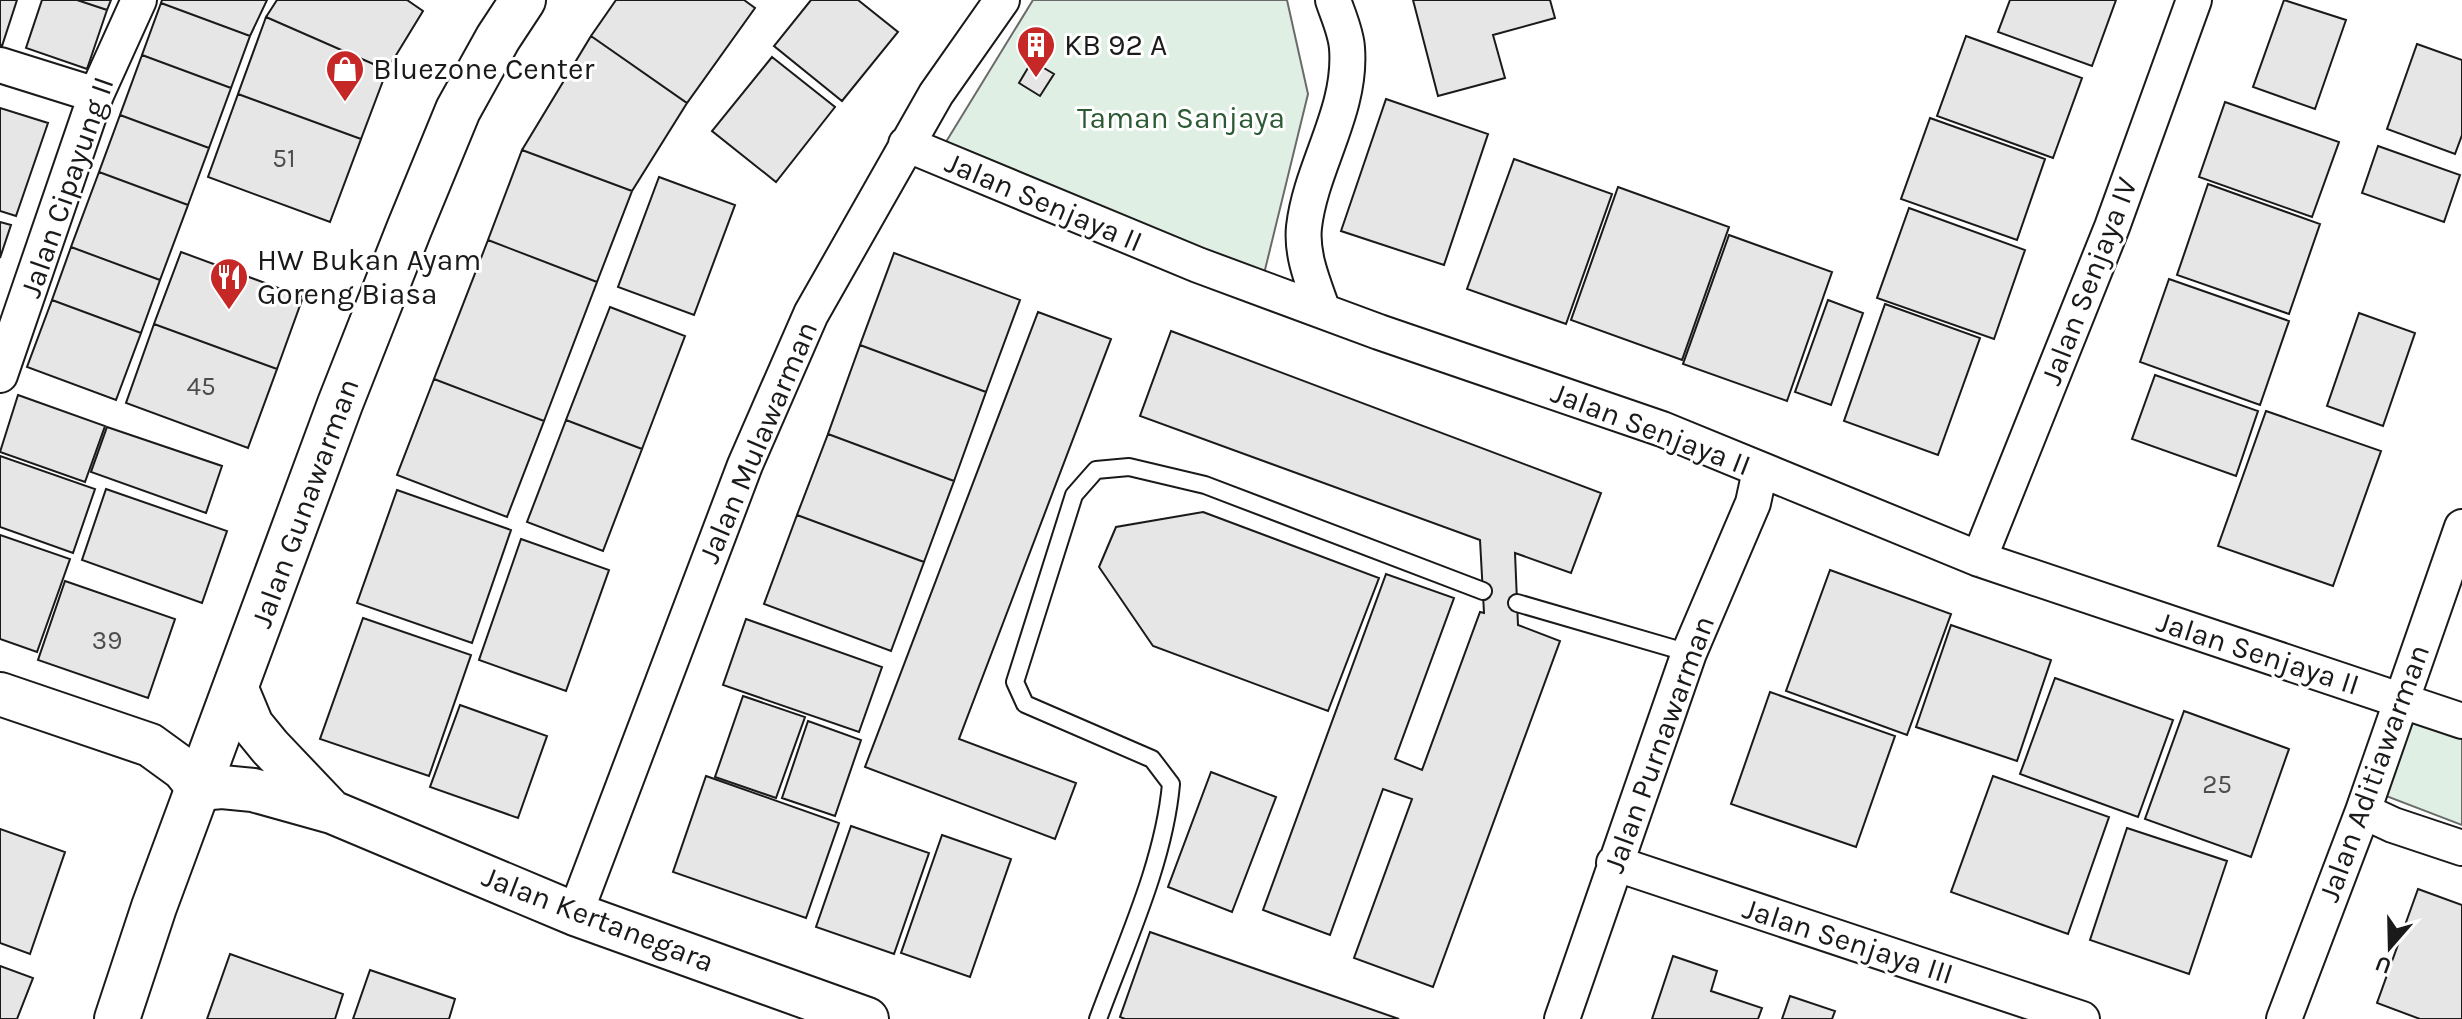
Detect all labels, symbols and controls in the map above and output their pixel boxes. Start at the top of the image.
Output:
building icon: KB 92 A [1015,24,1057,79]
place label: KB 92 A [1064,27,1167,63]
shop icon: Bluezone Center [324,48,366,103]
place label: Bluezone Center [373,51,594,87]
street label: Jalan Cipayung II [12,72,122,302]
park label: Taman Sanjaya [1077,100,1285,136]
house number: 51 [272,143,296,174]
street label: Jalan Senjaya II [940,144,1148,260]
street label: Jalan Senjaya IV [2033,172,2145,390]
place label: HW Bukan Ayam Goreng Biasa [257,242,481,312]
restaurant icon: HW Bukan Ayam Goreng Biasa [208,256,250,311]
street label: Jalan Mulawarman [691,316,825,568]
house number: 45 [186,371,216,402]
street label: Jalan Gunawarman [243,373,367,633]
street label: Jalan Senjaya II [1546,374,1756,484]
street label: Jalan Senjaya II [2152,603,2364,703]
street label: Jalan Purnawarman [1596,611,1722,877]
house number: 39 [92,625,122,656]
street label: Jalan Aditiawarman [2311,639,2437,907]
house number: 25 [2202,769,2232,800]
street label: Jalan Kertanegara [477,858,719,980]
street label: Jalan Senjaya III [1738,890,1958,992]
north arrow [2350,907,2430,987]
text: U [2372,950,2395,980]

